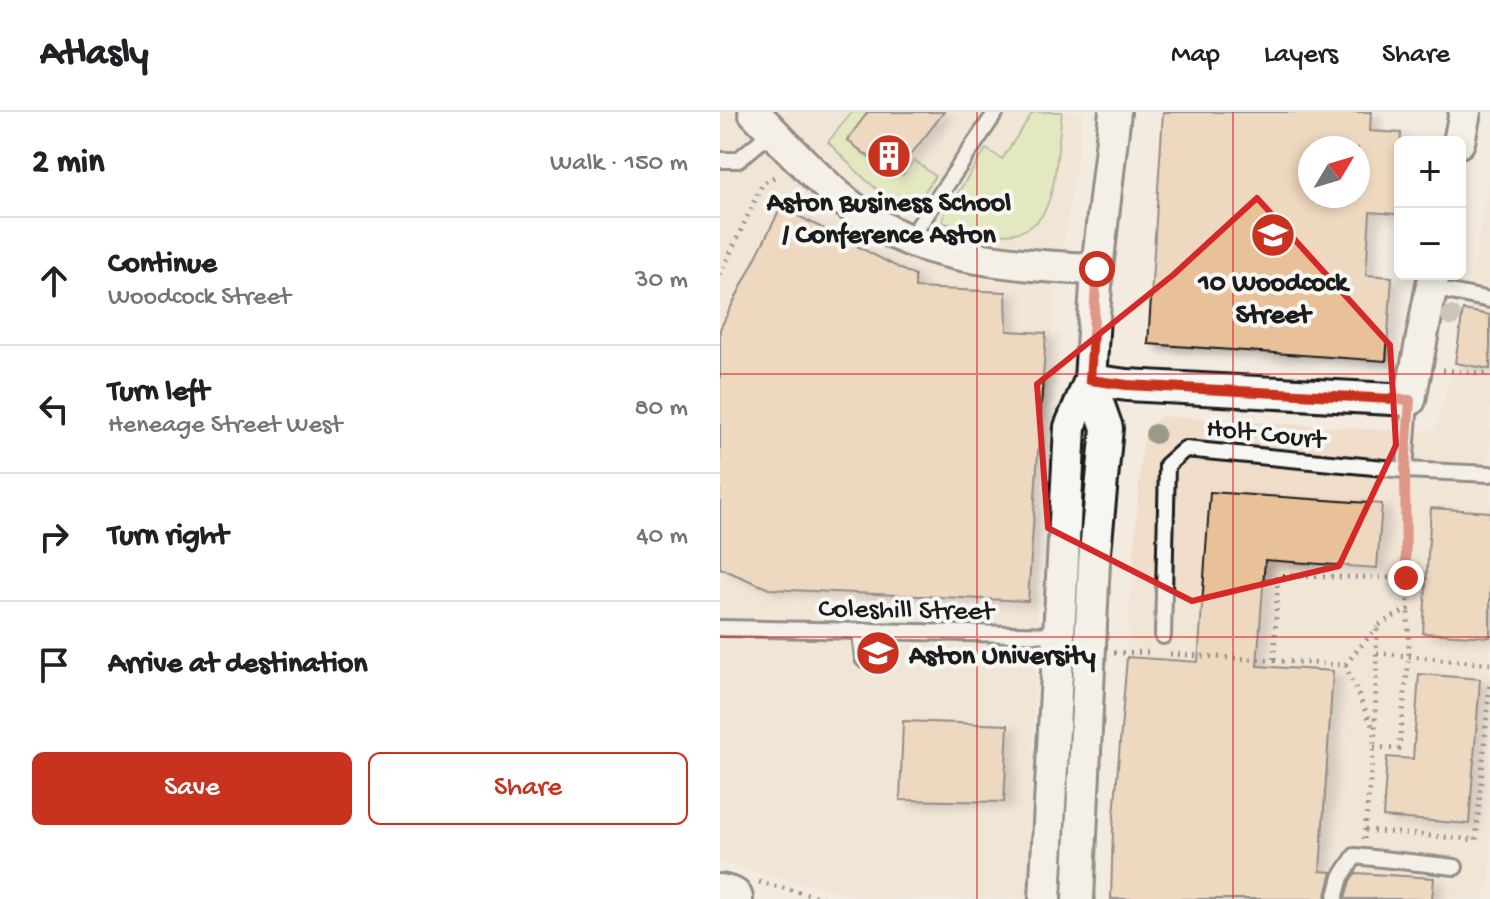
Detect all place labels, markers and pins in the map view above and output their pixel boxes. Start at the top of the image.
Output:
building icon: Aston Business School / Conference Aston [865,132,913,180]
place label: Aston Business School / Conference Aston [766,188,1011,253]
school or university icon: 10 Woodcock Street [1249,211,1297,259]
place label: 10 Woodcock Street [1197,268,1351,333]
school or university icon: Aston University [854,629,902,677]
place label: Aston University [908,641,1096,674]

